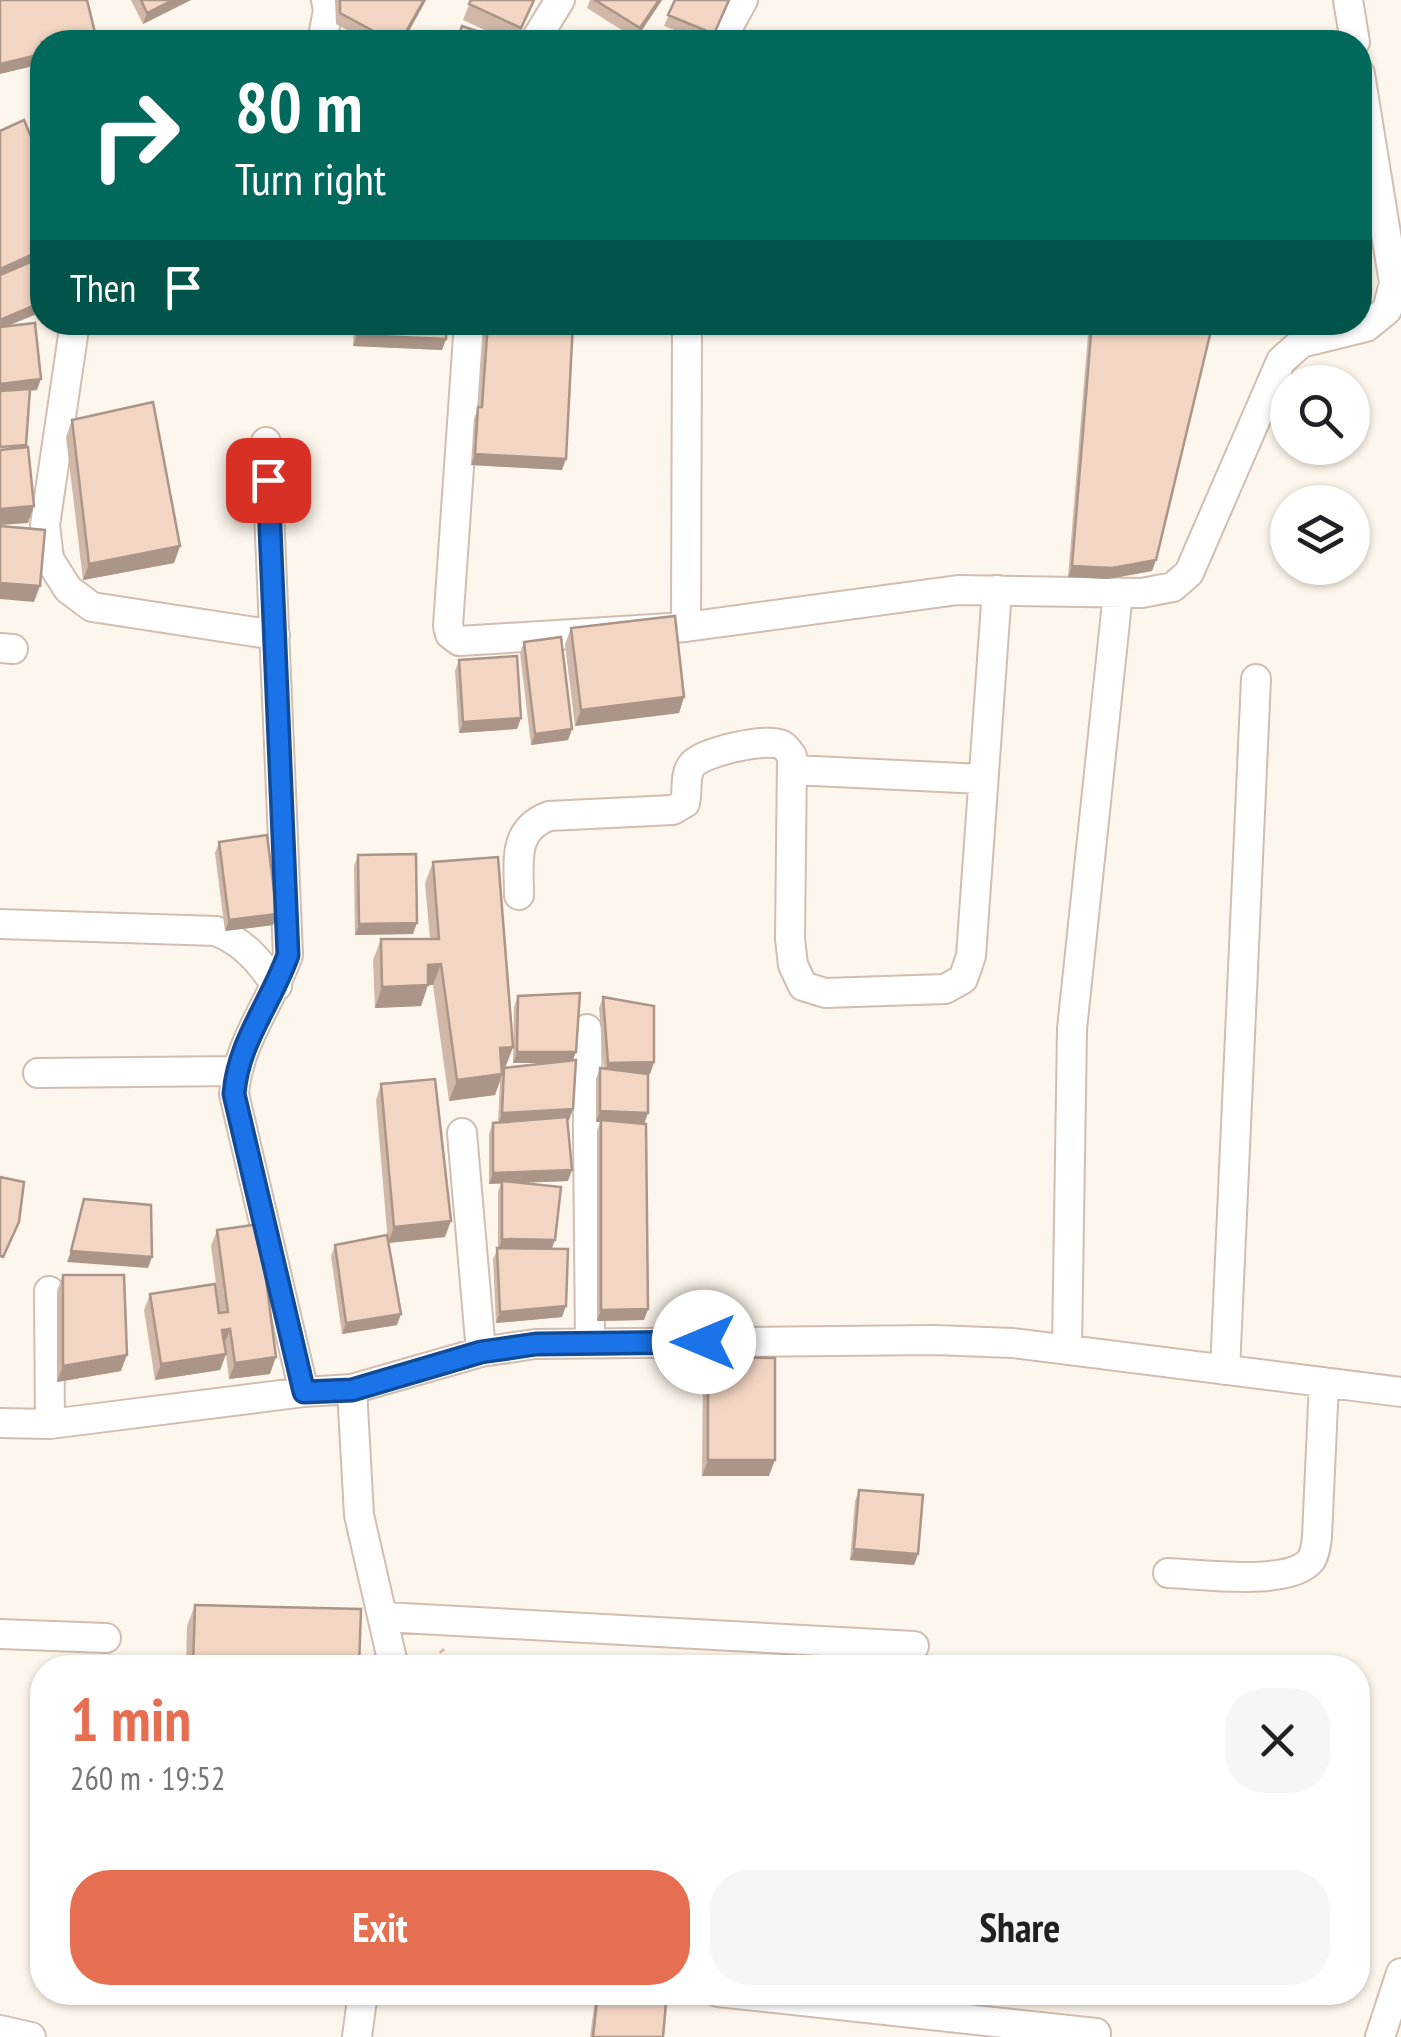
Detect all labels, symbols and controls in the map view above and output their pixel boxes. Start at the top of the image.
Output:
text: 80 m [235,61,363,151]
icon: right [70,70,200,200]
text: Turn right [235,149,386,207]
icon: arrive [156,260,211,315]
text: Then [70,263,136,312]
map controls [1270,365,1370,585]
button: search [1270,365,1370,465]
pin [226,438,311,523]
icon: arrive [241,453,296,508]
button: layers [1270,485,1370,585]
position arrow [652,1290,756,1394]
text: 1 min [70,1680,191,1758]
button: close [1225,1688,1330,1793]
text: 260 m · 19:52 [70,1757,225,1799]
button: Exit [70,1870,690,1985]
button: Share [710,1870,1330,1985]

